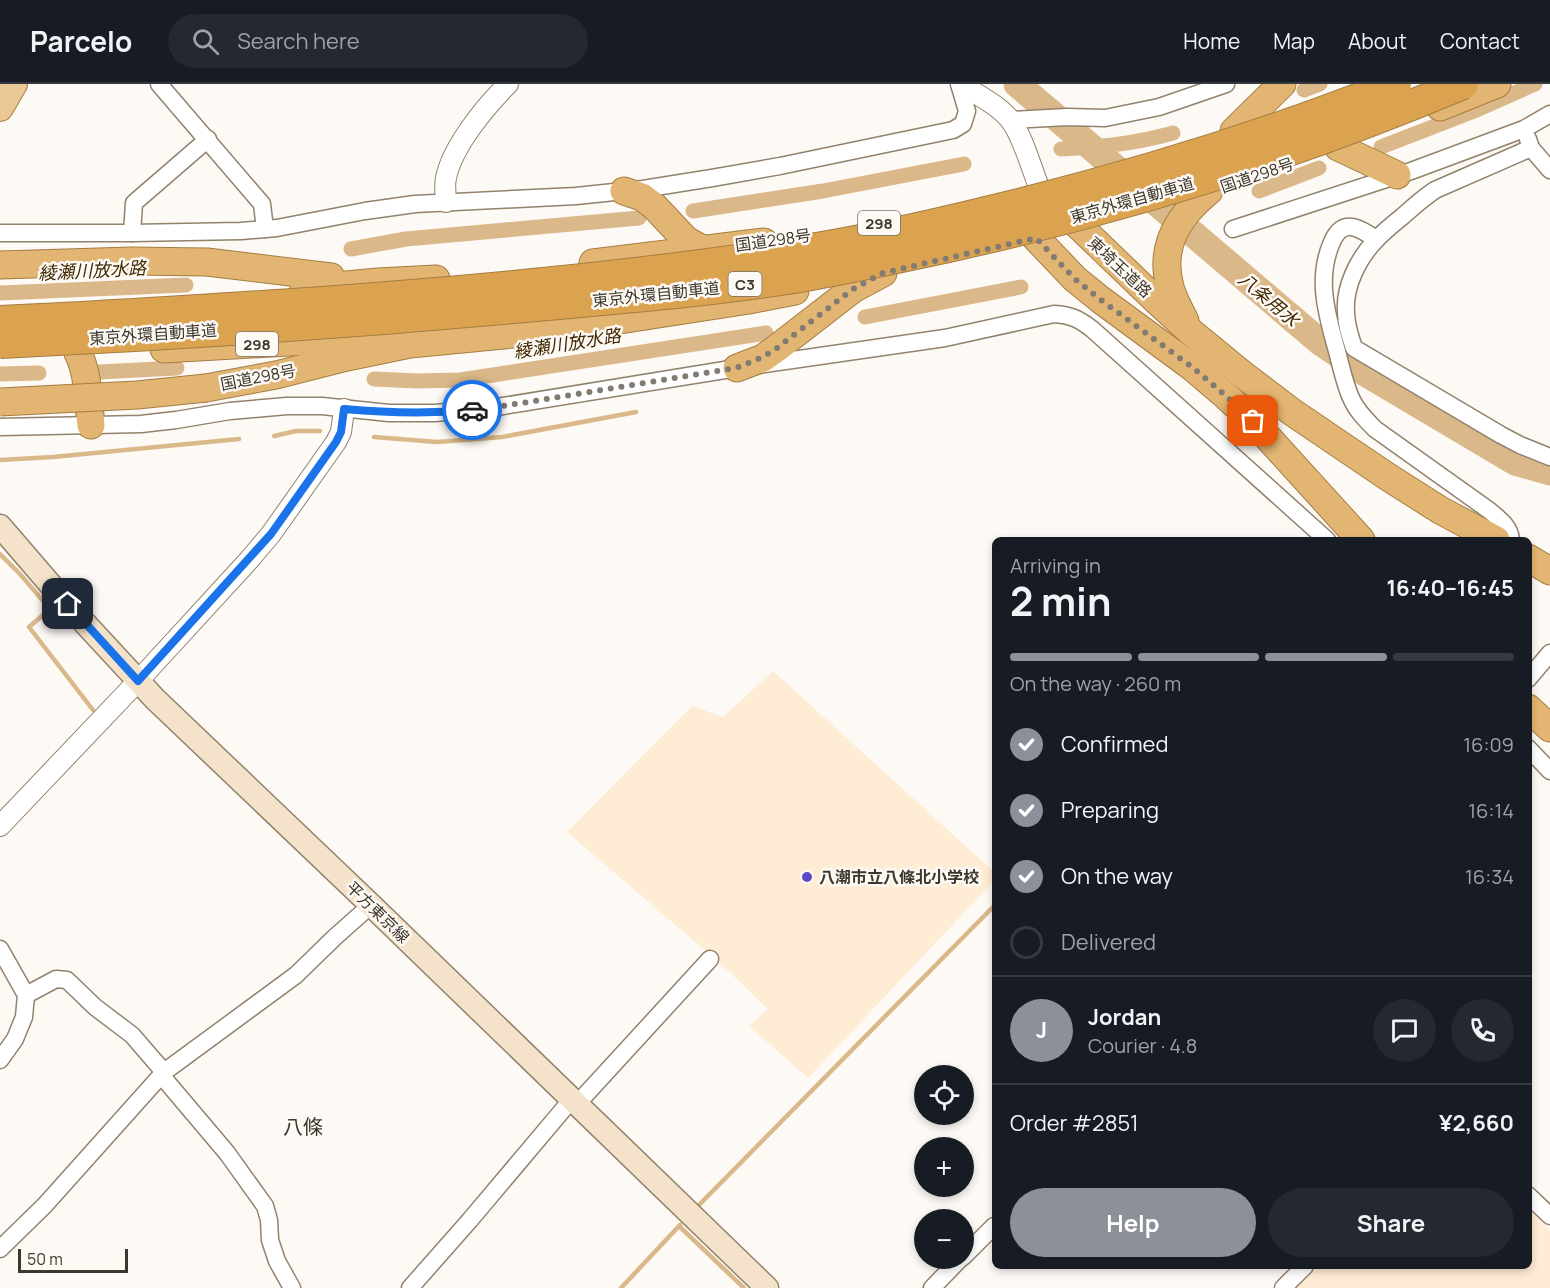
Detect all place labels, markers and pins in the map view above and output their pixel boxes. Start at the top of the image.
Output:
pin [1227,395,1278,446]
pin [42,578,93,629]
place label: 八潮市立八條北小学校 [819,866,979,888]
marker: 八潮市立八條北小学校 [800,870,814,884]

